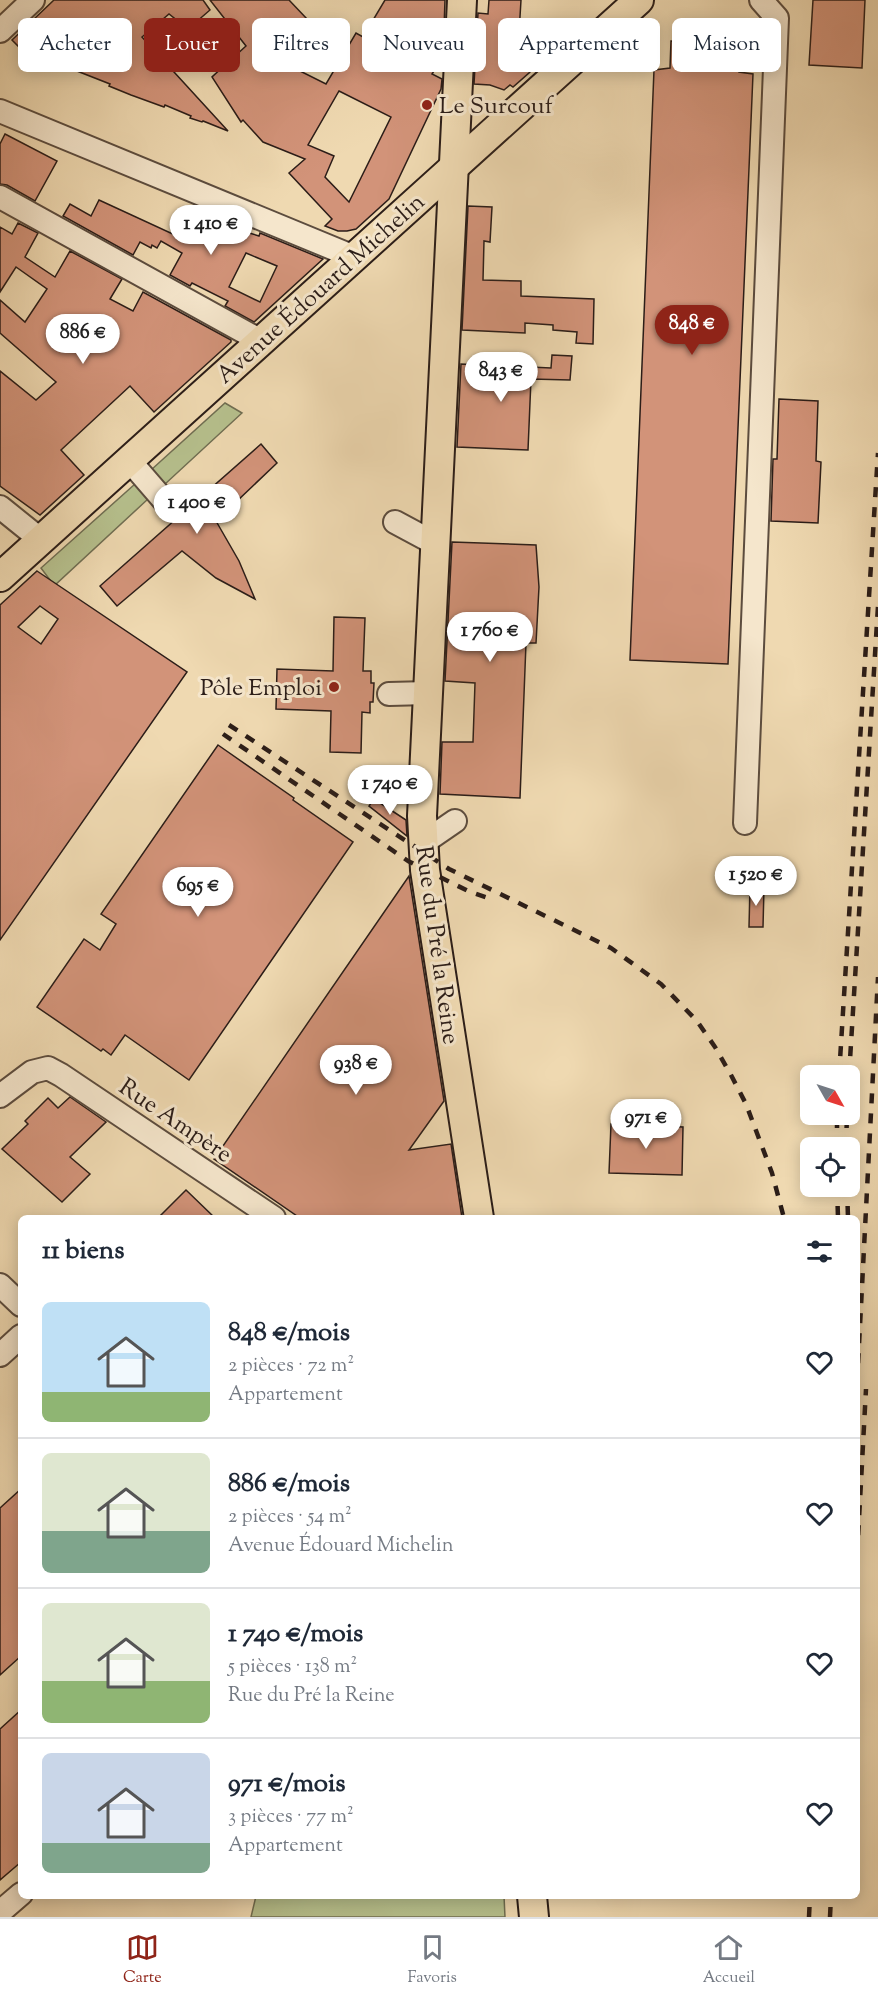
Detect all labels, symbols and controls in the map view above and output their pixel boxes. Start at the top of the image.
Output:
chip: Acheter [18,18,132,72]
chip: Louer [144,18,240,72]
chip: Filtres [252,18,350,72]
chip: Nouveau [362,18,486,72]
chip: Appartement [498,18,660,72]
chip: Maison [672,18,781,72]
place label: Le Surcouf [439,90,555,124]
marker: Le Surcouf [420,98,434,112]
street label: Avenue Édouard Michelin [209,186,433,393]
pin: 1 410 € [156,205,266,256]
text: 1 410 € [184,210,238,239]
pin: 848 € [650,305,734,356]
text: 848 € [669,310,715,339]
pin: 886 € [41,314,125,365]
text: 886 € [60,319,106,348]
pin: 843 € [459,352,543,403]
text: 843 € [479,357,523,386]
pin: 1 400 € [142,484,252,535]
text: 1 400 € [168,489,226,518]
pin: 1 760 € [435,612,545,663]
text: 1 760 € [461,617,519,646]
place label: Pôle Emploi [200,672,322,706]
marker: Pôle Emploi [327,680,341,694]
pin: 1 740 € [335,765,445,816]
text: 1 740 € [362,770,418,799]
street label: Rue du Pré la Reine [405,844,467,1047]
pin: 1 520 € [701,856,811,907]
text: 1 520 € [729,861,783,890]
pin: 695 € [156,867,240,918]
text: 695 € [176,872,220,901]
pin: 938 € [314,1045,398,1096]
text: 938 € [334,1050,378,1079]
north arrow [800,1065,860,1125]
map controls [800,1065,860,1197]
street label: Rue Ampère [111,1071,238,1172]
pin: 971 € [604,1099,688,1150]
text: 971 € [624,1104,668,1133]
button: locate [800,1137,860,1197]
text: 11 biens [42,1233,124,1270]
icon: filters [803,1235,836,1268]
text: 848 €/mois [228,1315,350,1352]
icon: home [90,1326,162,1398]
icon: heart [803,1346,836,1379]
text: 2 pièces · 72 m² [228,1352,354,1381]
text: Appartement [228,1381,343,1410]
text: 886 €/mois [228,1466,350,1503]
icon: home [90,1477,162,1549]
icon: heart [803,1497,836,1530]
text: 2 pièces · 54 m² [228,1503,352,1532]
text: Avenue Édouard Michelin [228,1532,453,1561]
text: 1 740 €/mois [228,1616,363,1653]
icon: home [90,1627,162,1699]
icon: heart [803,1647,836,1680]
text: 5 pièces · 138 m² [228,1653,357,1682]
text: Rue du Pré la Reine [228,1682,395,1711]
text: 971 €/mois [228,1766,346,1803]
icon: home [90,1777,162,1849]
icon: heart [803,1797,836,1830]
text: 3 pièces · 77 m² [228,1803,354,1832]
text: Appartement [228,1832,343,1861]
tab: Carte [123,1931,162,1990]
tab: Favoris [408,1931,457,1990]
tab: Accueil [703,1931,755,1990]

